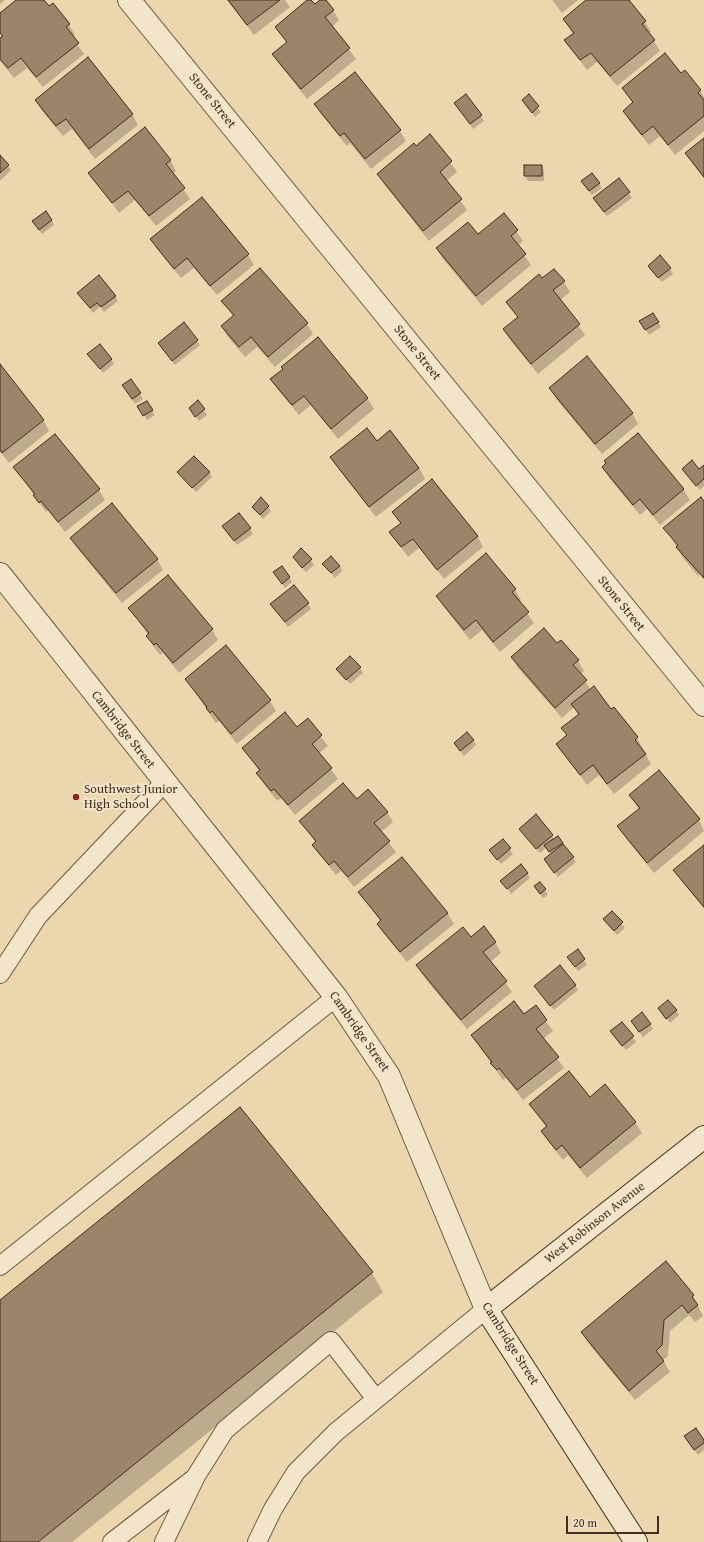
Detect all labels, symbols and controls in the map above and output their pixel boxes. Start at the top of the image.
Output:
street label: Stone Street [185,70,239,132]
street label: Stone Street [390,322,444,384]
street label: Stone Street [594,573,648,635]
street label: Cambridge Street [88,688,158,772]
place label: Southwest Junior High School [84,782,178,813]
marker: Southwest Junior High School [71,792,81,802]
street label: Cambridge Street [325,989,393,1075]
street label: West Robinson Avenue [542,1179,648,1267]
street label: Cambridge Street [478,1300,542,1388]
scale bar [568,1508,661,1534]
text: 20 m [573,1514,597,1531]

